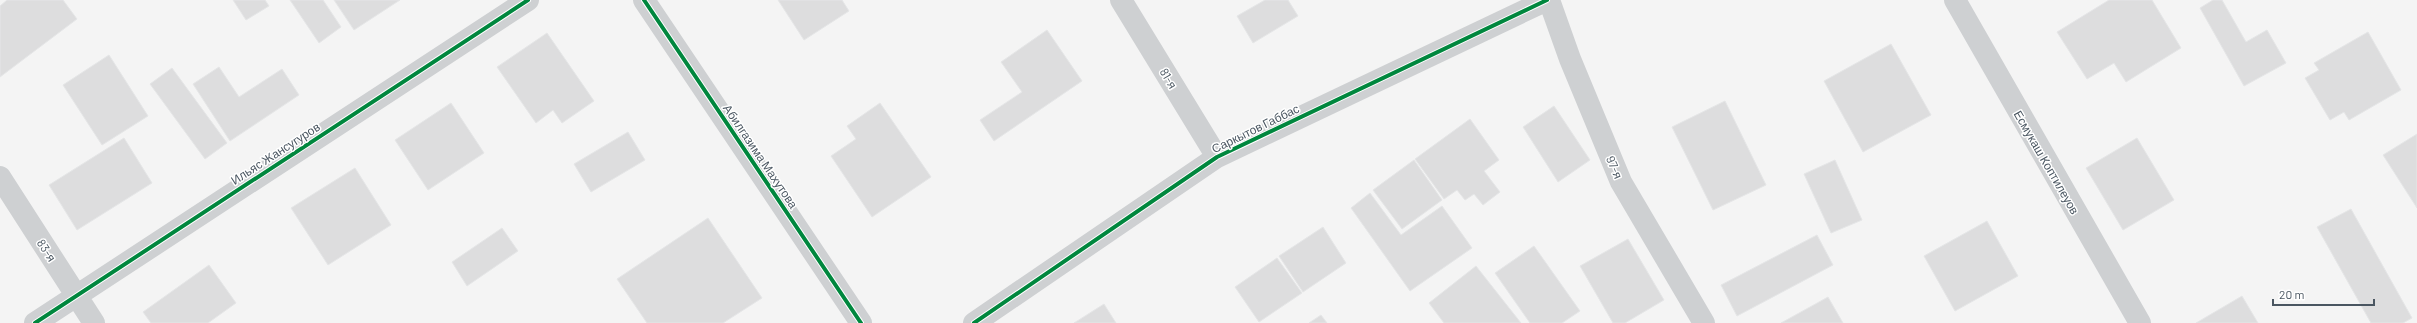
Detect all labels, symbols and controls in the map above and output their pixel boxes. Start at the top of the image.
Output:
street label: 81-я [1158,65,1180,91]
street label: Абилгазима Махутова [720,101,801,212]
street label: Саркытов Габбас [1209,101,1301,156]
street label: Есмукаш Коптилеуов [2011,108,2082,217]
street label: Ильяс Жансугуров [228,119,323,188]
street label: 97-я [1604,154,1626,180]
street label: 83-я [35,236,59,264]
scale bar [2273,281,2374,307]
text: 20 m [2279,287,2305,301]

